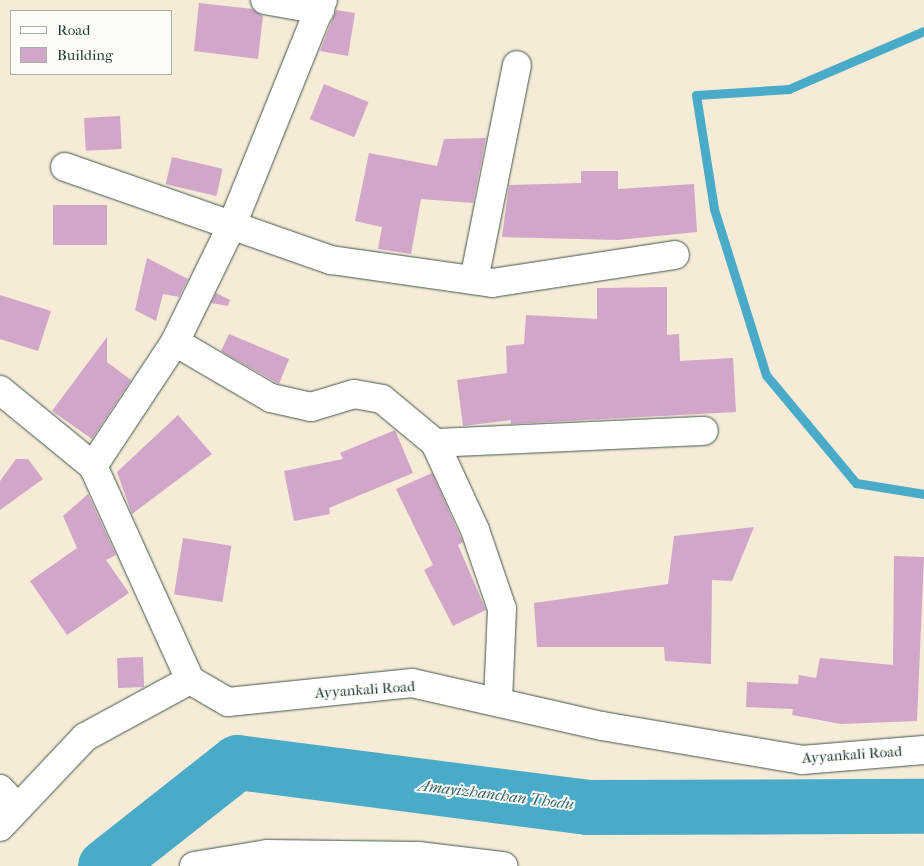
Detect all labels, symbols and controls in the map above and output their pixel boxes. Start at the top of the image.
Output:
legend [10,10,172,75]
text: Road [57,21,90,39]
text: Building [57,46,113,64]
street label: Ayyankali Road [314,678,416,702]
street label: Ayyankali Road [801,743,903,767]
water label: Amayizhanchan Thodu [417,776,575,814]

